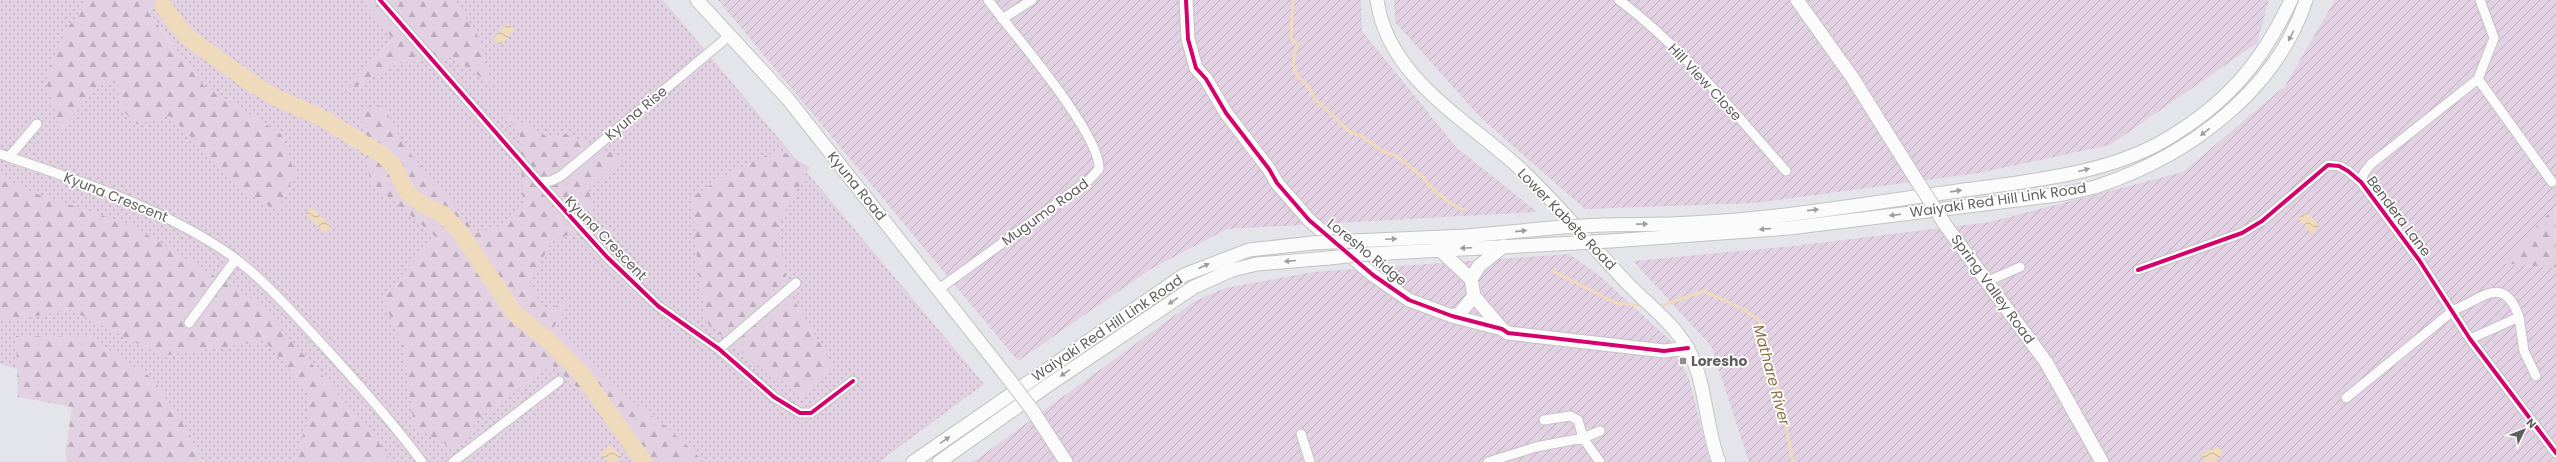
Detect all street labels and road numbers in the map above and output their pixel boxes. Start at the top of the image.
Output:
street label: Hill View Close [1664,39,1747,126]
street label: Kyuna Rise [601,81,672,145]
street label: Kyuna Road [823,147,891,225]
street label: Lower Kabete Road [1513,164,1621,274]
street label: Kyuna Crescent [61,167,171,227]
street label: Bendera Lane [2362,172,2436,261]
street label: Mugumo Road [997,174,1093,250]
street label: Waiyaki Red Hill Link Road [1908,178,2088,222]
street label: Kyuna Crescent [560,191,652,285]
street label: Loresho Ridge [1323,214,1411,291]
street label: Spring Valley Road [1946,230,2040,348]
street label: Waiyaki Red Hill Link Road [1028,270,1186,386]

